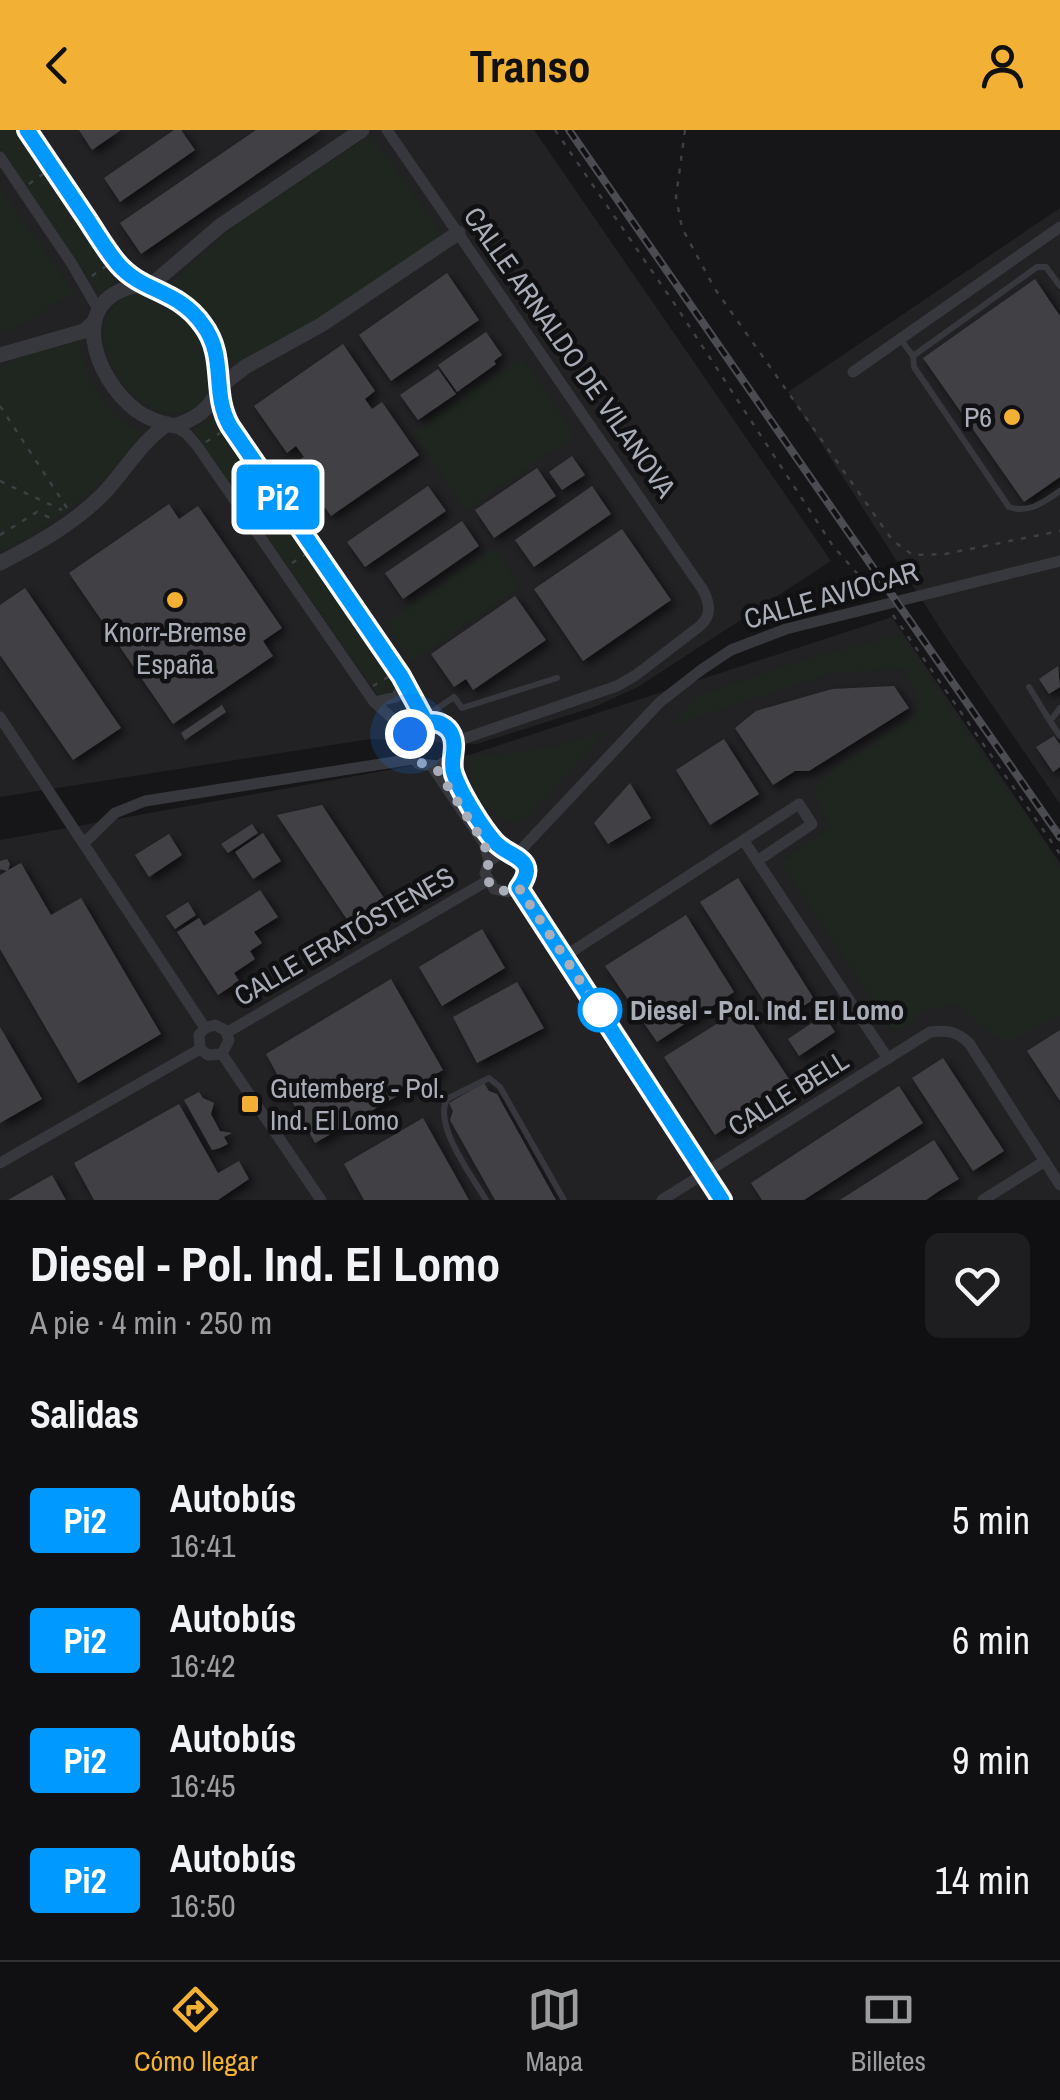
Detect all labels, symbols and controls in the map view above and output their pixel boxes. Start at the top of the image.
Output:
text: Transo [469,35,591,96]
icon: back [30,38,85,93]
icon: person [975,38,1030,93]
street label: CALLE ARNALDO DE VILANOVA [455,199,685,505]
place label: P6 [964,398,992,436]
marker: P6 [1001,406,1023,428]
line badge: Pi2 [220,464,336,530]
text: Pi2 [256,474,300,521]
street label: CALLE AVIOCAR [739,552,923,638]
marker: Knorr-Bremse España [164,589,186,611]
place label: Knorr-Bremse España [104,613,246,683]
your location [385,709,435,759]
street label: CALLE ERATÓSTENES [227,858,461,1014]
marker: Diesel - Pol. Ind. El Lomo [579,989,621,1031]
place label: Diesel - Pol. Ind. El Lomo [630,991,904,1029]
street label: CALLE BELL [721,1041,856,1145]
place label: Gutemberg - Pol. Ind. El Lomo [270,1069,445,1139]
marker: Gutemberg - Pol. Ind. El Lomo [239,1093,261,1115]
text: Diesel - Pol. Ind. El Lomo [30,1231,500,1296]
button: heart [925,1233,1030,1338]
text: A pie · 4 min · 250 m [30,1301,272,1344]
text: Salidas [30,1389,139,1440]
text: Autobús [170,1473,296,1524]
text: 5 min [952,1495,1030,1546]
text: Pi2 [63,1497,107,1544]
text: 16:41 [170,1524,236,1567]
text: Autobús [170,1593,296,1644]
text: 6 min [952,1615,1030,1666]
text: Pi2 [63,1617,107,1664]
text: 16:42 [170,1644,236,1687]
text: Autobús [170,1713,296,1764]
text: 9 min [952,1735,1030,1786]
text: Pi2 [63,1737,107,1784]
text: 16:45 [170,1764,236,1807]
text: Autobús [170,1833,296,1884]
text: 14 min [935,1855,1030,1906]
text: Pi2 [63,1857,107,1904]
text: 16:50 [170,1884,236,1927]
tab: Cómo llegar [134,1982,258,2080]
tab: Mapa [526,1982,583,2080]
tab: Billetes [851,1982,926,2080]

